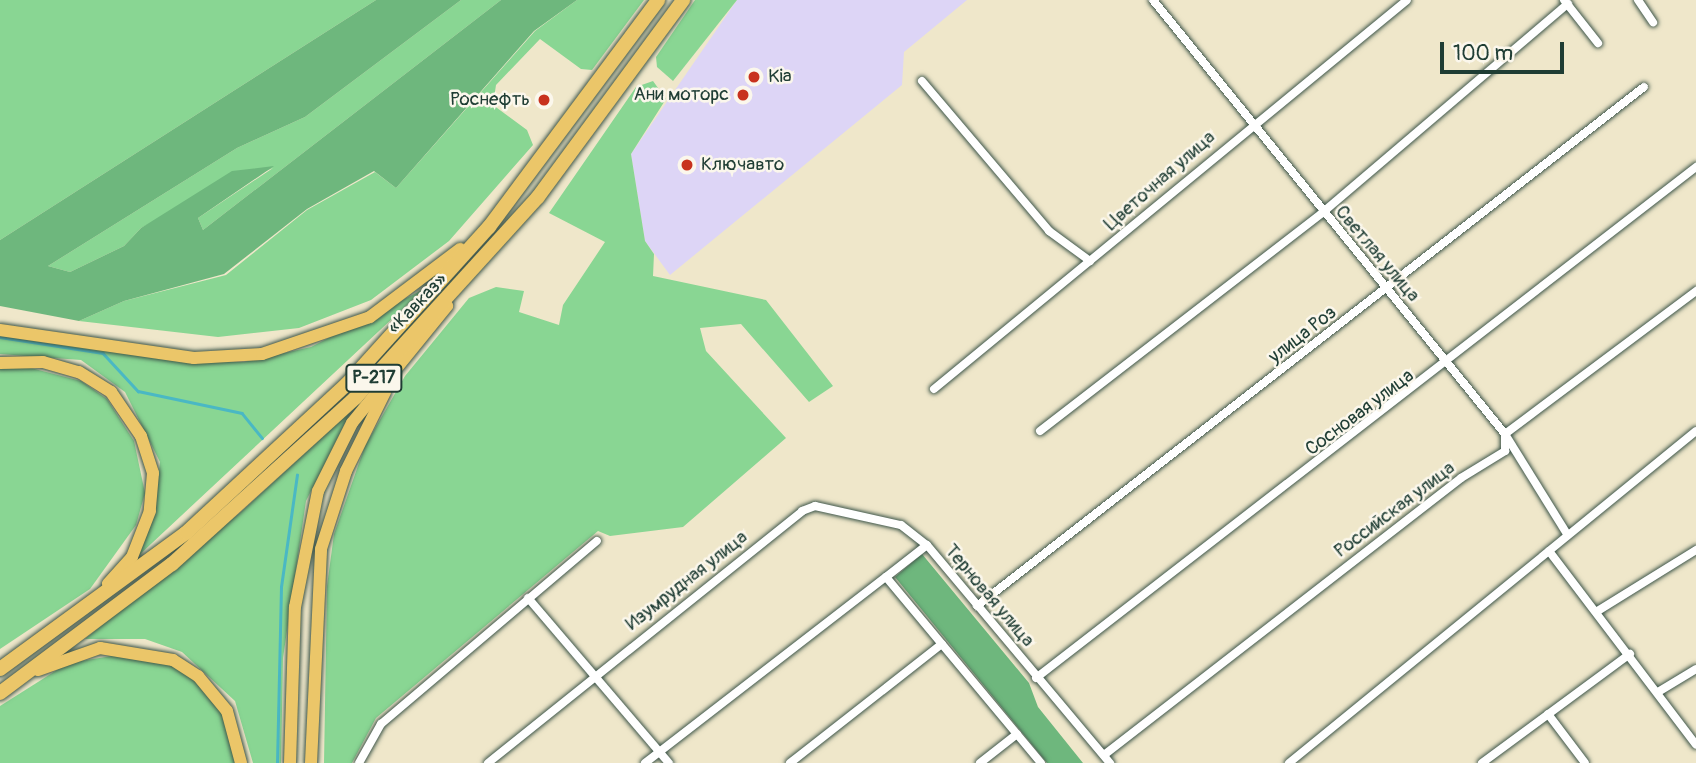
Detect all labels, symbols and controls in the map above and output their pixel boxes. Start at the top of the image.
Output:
scale bar [1444,28,1568,72]
text: 100 m [1453,40,1513,67]
place label: Kia [768,66,792,88]
marker: Kia [746,69,762,85]
place label: Ани моторс [634,84,729,106]
marker: Ани моторс [735,87,751,103]
place label: Роснефть [450,89,530,111]
marker: Роснефть [536,92,552,108]
street label: Цветочная улица [1100,126,1220,236]
place label: Ключавто [701,154,784,176]
marker: Ключавто [679,157,695,173]
street label: Светлая улица [1330,201,1424,307]
street label: «Кавказ» [383,269,453,339]
street label: улица Роз [1264,301,1342,369]
road number: Р-217 [344,364,404,392]
street label: Сосновая улица [1301,365,1419,461]
street label: Российская улица [1330,457,1460,563]
street label: Изумрудная улица [622,526,752,636]
street label: Терновая улица [939,540,1039,652]

